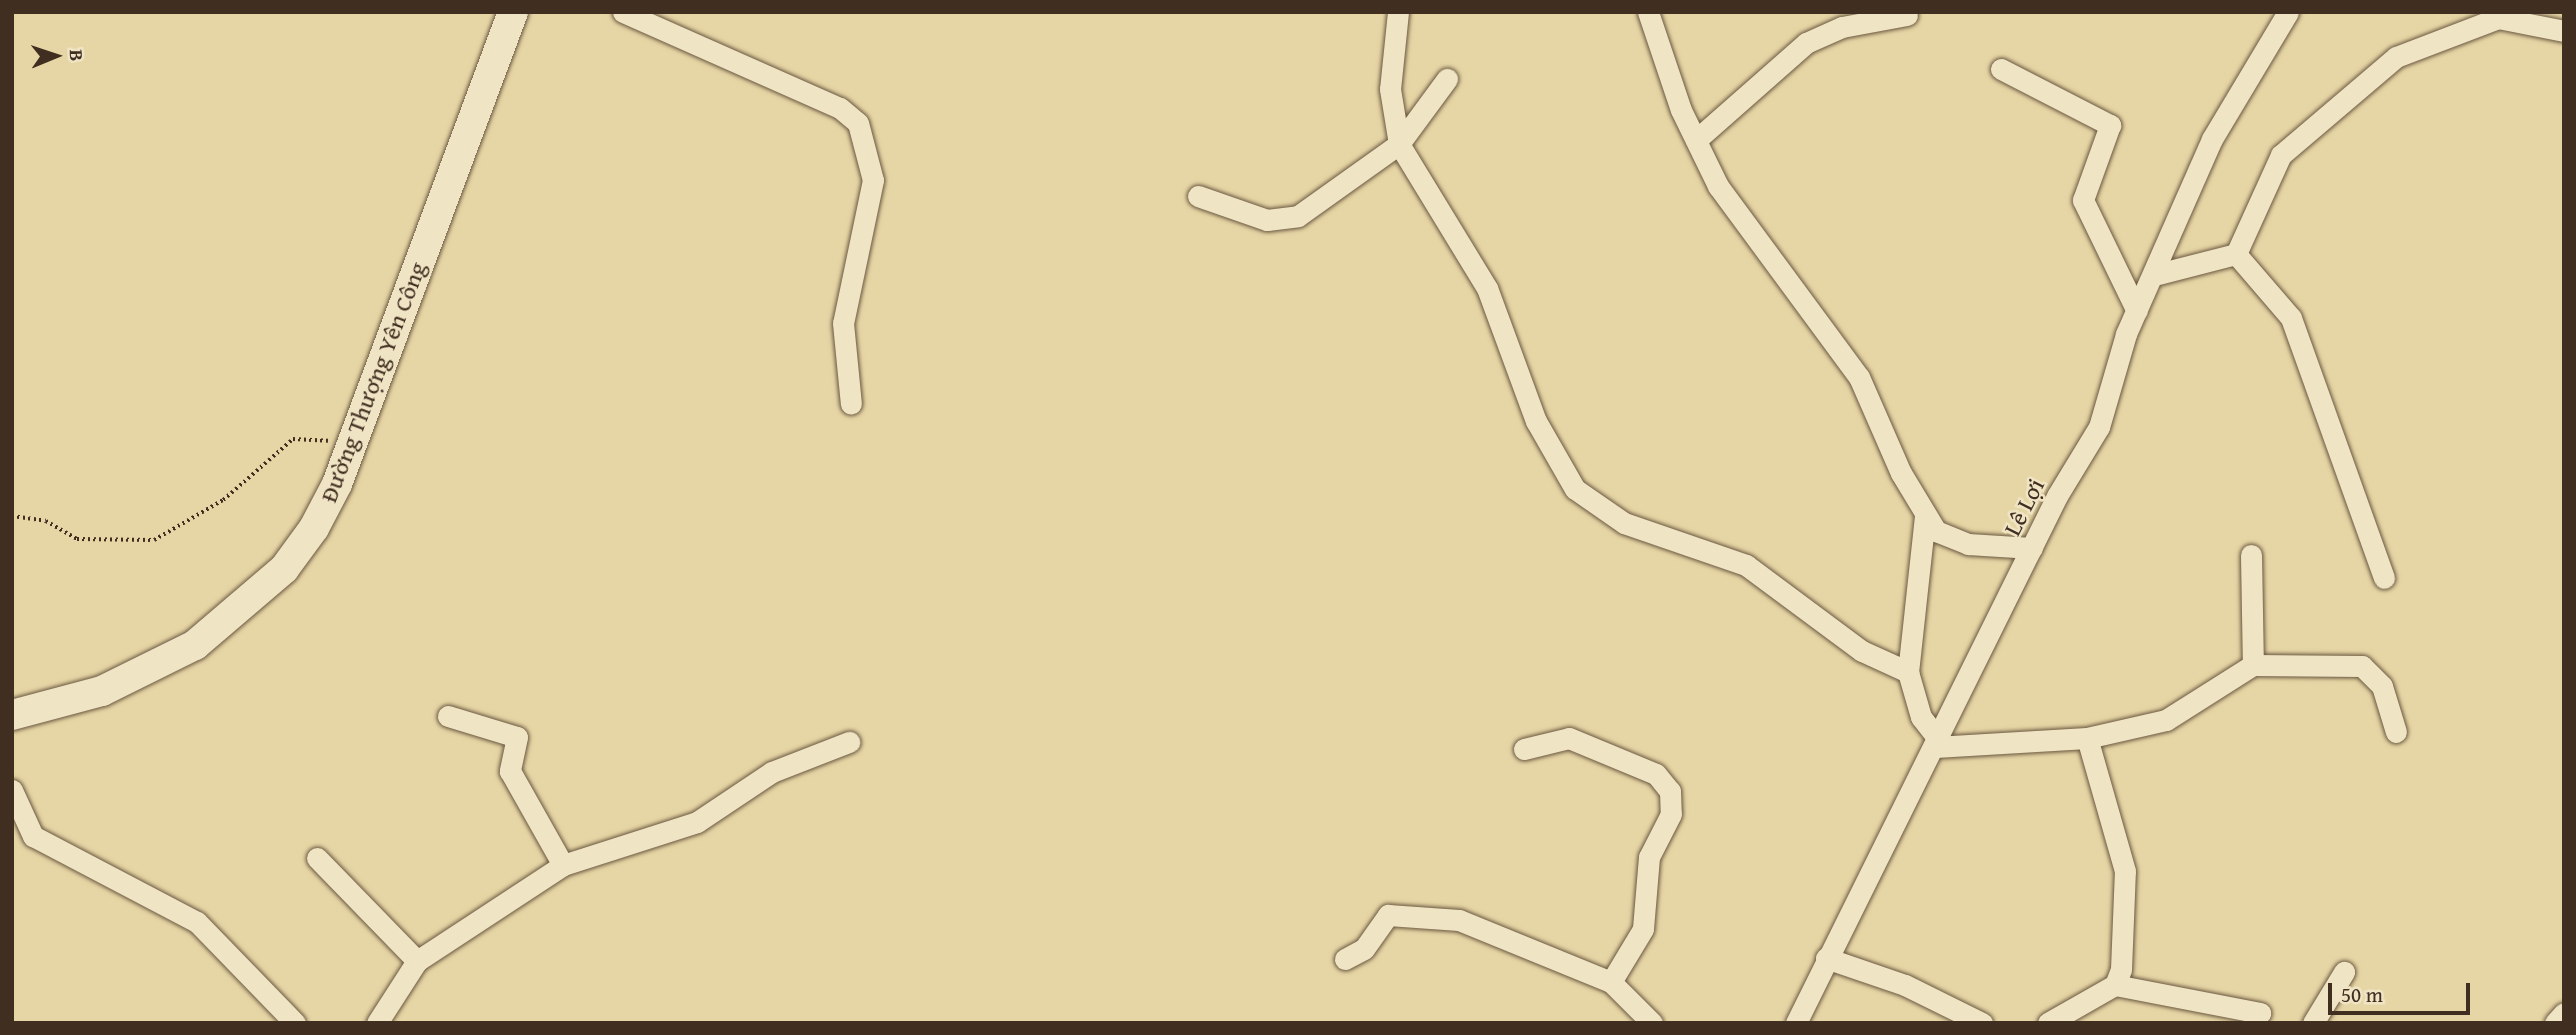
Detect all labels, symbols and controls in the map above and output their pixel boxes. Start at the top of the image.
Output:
north arrow [21,21,91,91]
text: B [63,49,91,62]
street label: Đường Thượng Yên Công [314,258,432,506]
street label: Lê Lợi [1998,474,2050,540]
scale bar [2331,968,2473,1012]
text: 50 m [2341,979,2383,1010]

